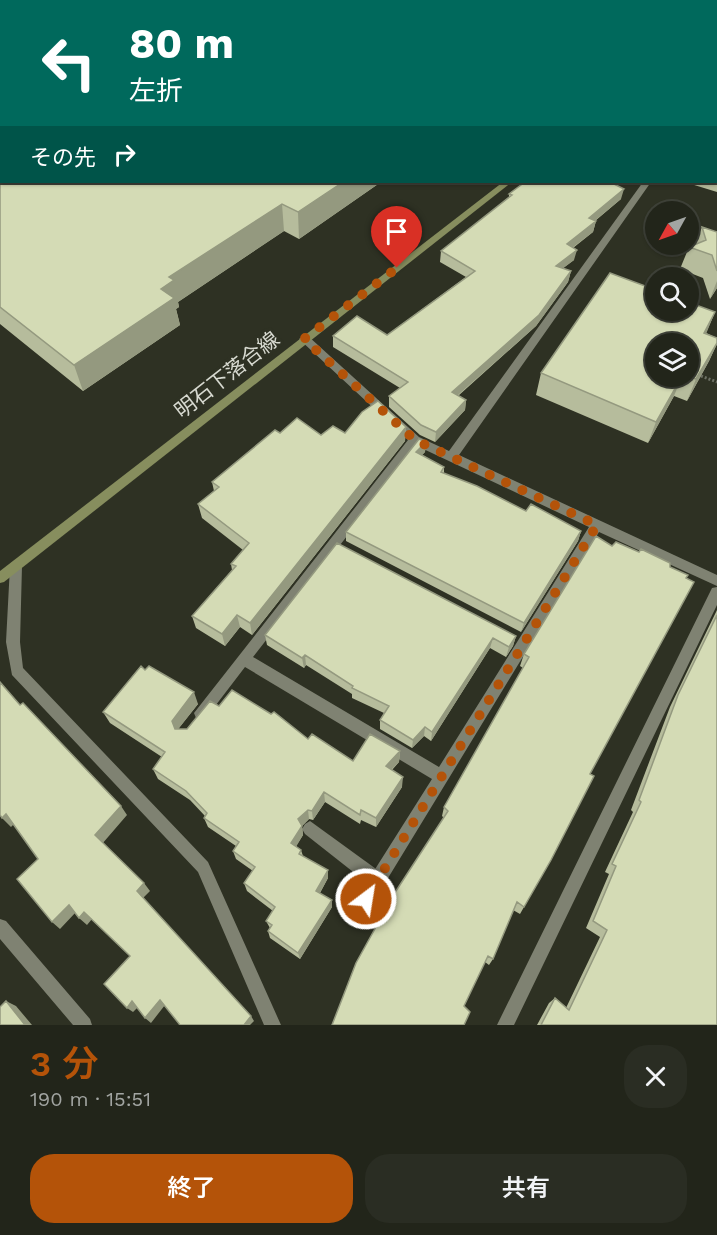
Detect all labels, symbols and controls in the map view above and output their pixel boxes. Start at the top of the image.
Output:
text: 80 m [129,19,234,68]
icon: left [30,24,108,102]
text: 左折 [129,75,183,107]
icon: right [108,138,141,171]
text: その先 [30,145,96,170]
north arrow [645,201,699,255]
map controls [645,201,699,387]
pin [371,206,422,268]
icon: arrive [380,215,413,248]
button: search [645,267,699,321]
street label: 明石下落合線 [169,326,284,423]
button: layers [645,333,699,387]
position arrow [334,867,398,931]
text: 3 分 [30,1043,98,1085]
button: close [624,1045,687,1108]
text: 190 m · 15:51 [30,1087,151,1111]
button: 終了 [30,1154,353,1223]
button: 共有 [365,1154,687,1223]

